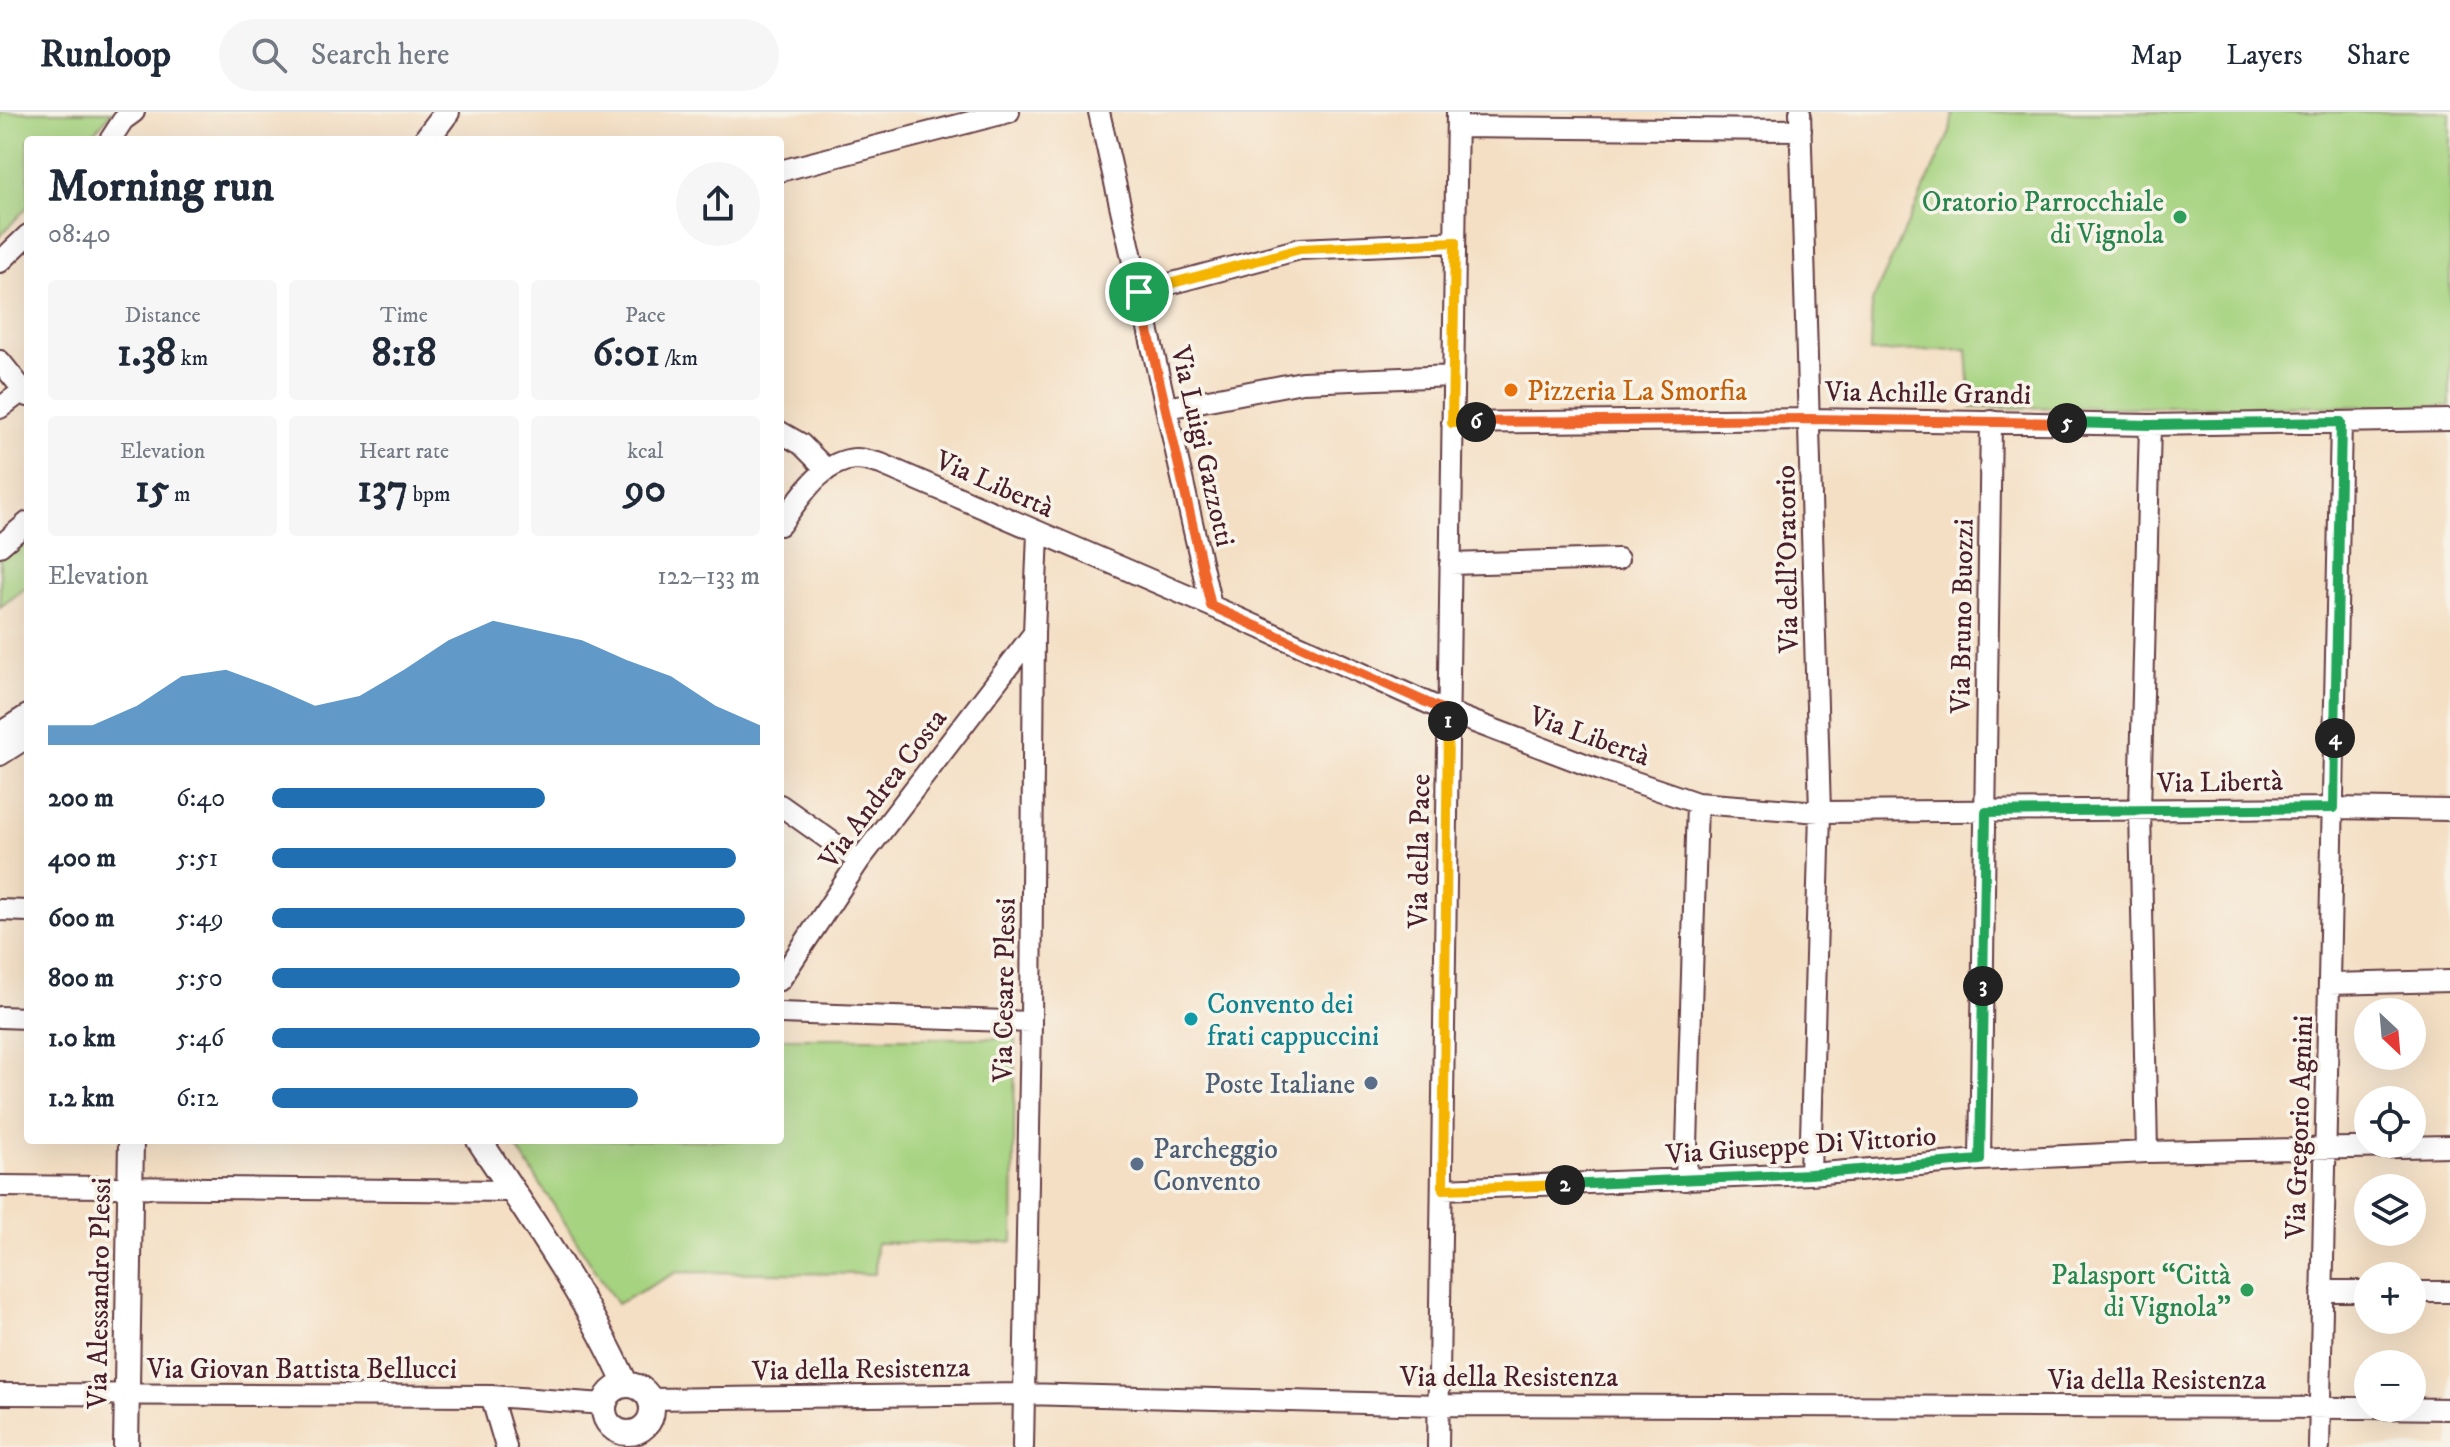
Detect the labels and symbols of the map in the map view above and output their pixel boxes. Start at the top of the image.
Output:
place label: Oratorio Parrocchiale di Vignola [1922,185,2164,252]
marker: Oratorio Parrocchiale di Vignola [2171,208,2189,226]
pin [1105,258,1173,326]
street label: Via Luigi Gazzotti [1162,342,1243,550]
place label: Pizzeria La Smorfia [1527,374,1747,409]
street label: Via Achille Grandi [1823,374,2031,413]
marker: Pizzeria La Smorfia [1502,381,1520,399]
pin: 6 [1456,402,1496,442]
pin: 5 [2047,403,2087,443]
street label: Via Libertà [929,442,1059,526]
street label: Via dell'Oratorio [1768,465,1807,654]
street label: Via Bruno Buozzi [1943,518,1982,715]
street label: Via Libertà [1523,698,1655,774]
pin: 1 [1428,701,1468,741]
street label: Via Andrea Costa [811,702,955,877]
pin: 4 [2315,718,2355,758]
street label: Via Libertà [2156,764,2283,801]
street label: Via della Pace [1401,773,1438,930]
street label: Via Cesare Plessi [985,898,1024,1083]
pin: 3 [1963,966,2003,1006]
place label: Convento dei frati cappuccini [1207,987,1379,1054]
north arrow [2354,998,2426,1070]
marker: Convento dei frati cappuccini [1182,1010,1200,1028]
street label: Via Gregorio Agnini [2278,1015,2321,1240]
place label: Poste Italiane [1204,1067,1355,1102]
marker: Poste Italiane [1362,1074,1380,1092]
street label: Via Giuseppe Di Vittorio [1664,1119,1937,1172]
place label: Parcheggio Convento [1153,1132,1278,1199]
marker: Parcheggio Convento [1128,1155,1146,1173]
pin: 2 [1545,1165,1585,1205]
street label: Via Alessandro Plessi [80,1177,119,1410]
place label: Palasport “Città di Vignola” [2051,1258,2231,1325]
marker: Palasport “Città di Vignola” [2238,1281,2256,1299]
street label: Via della Resistenza [751,1350,970,1389]
street label: Via Giovan Battista Bellucci [146,1352,457,1387]
street label: Via della Resistenza [1399,1360,1618,1395]
street label: Via della Resistenza [2047,1363,2266,1398]

